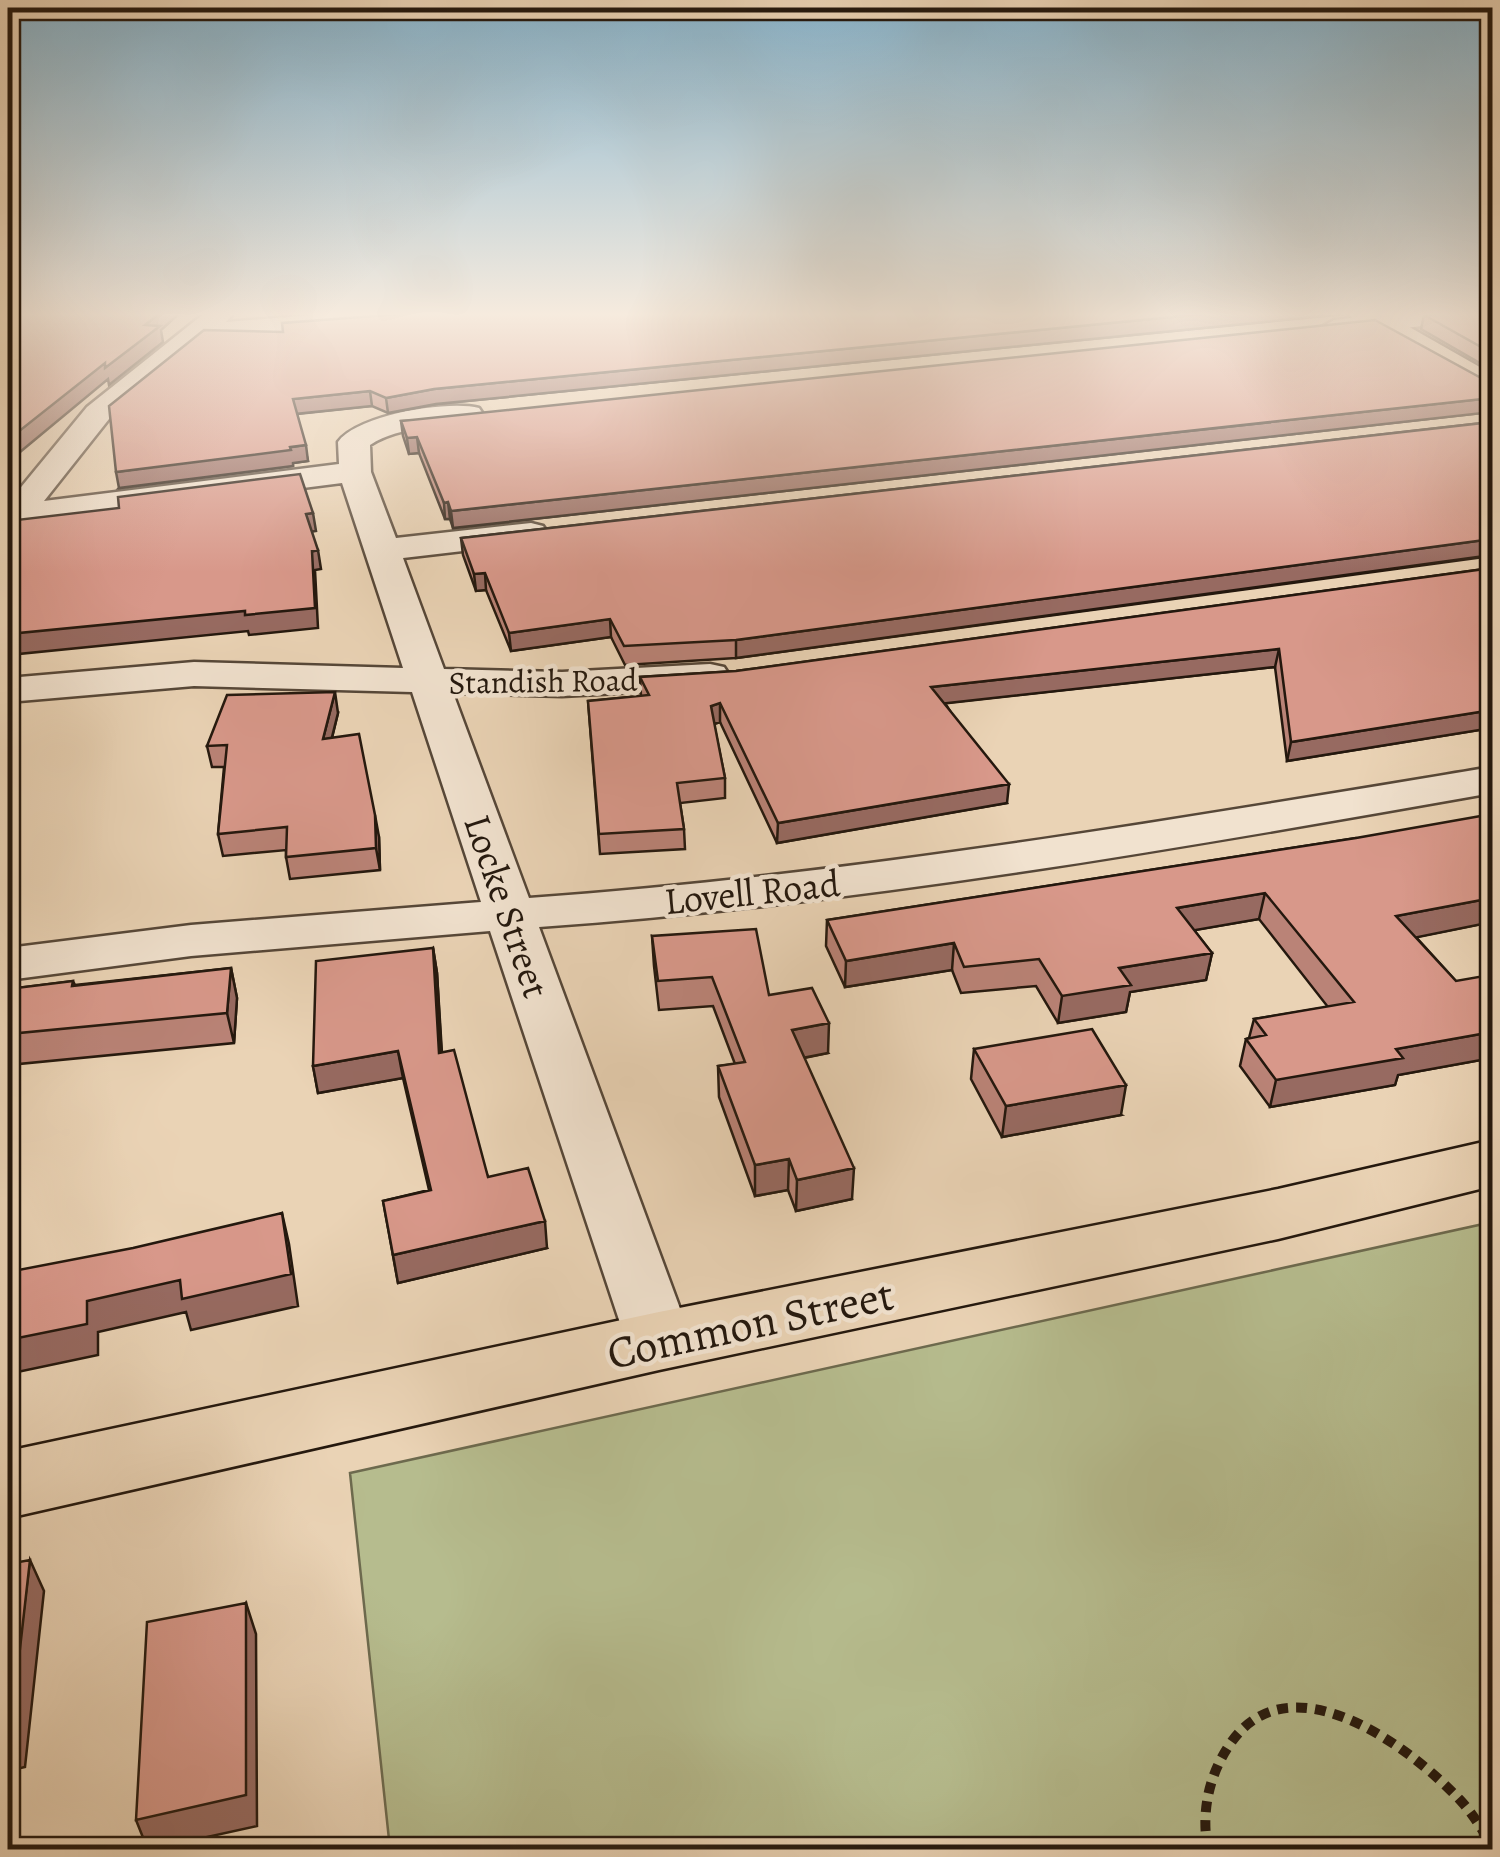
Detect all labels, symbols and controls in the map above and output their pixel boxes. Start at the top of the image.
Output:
street label: Standish Road [448,657,639,705]
street label: Locke Street [451,808,563,1004]
street label: Lovell Road [662,857,843,927]
street label: Common Street [601,1263,899,1385]

